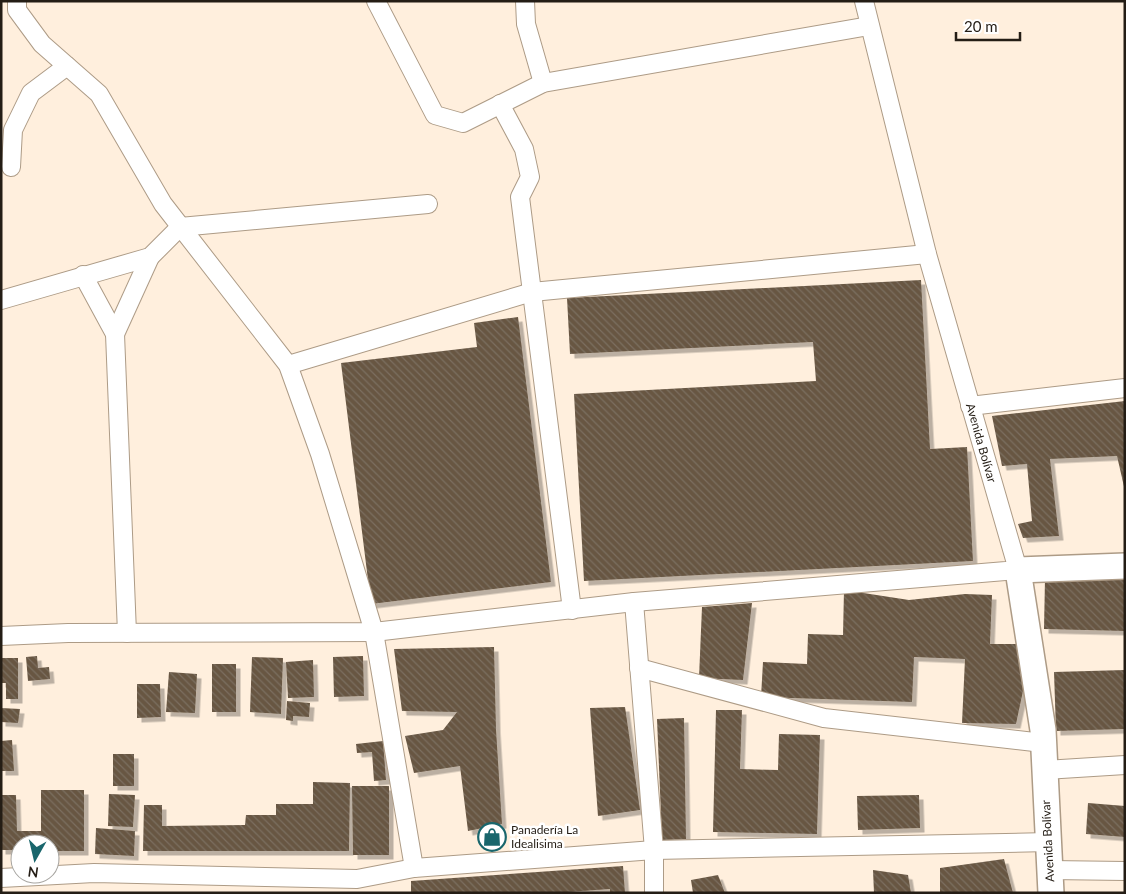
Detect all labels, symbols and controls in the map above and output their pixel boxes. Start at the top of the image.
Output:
scale bar [956,10,1020,42]
text: 20 m [964,17,998,35]
street label: Avenida Bolívar [963,401,1000,485]
street label: Avenida Bolívar [1038,799,1057,882]
shop icon: Panadería La Idealisima [477,822,507,852]
place label: Panadería La Idealisima [511,822,578,851]
north arrow [10,834,60,884]
text: N [27,863,40,882]

